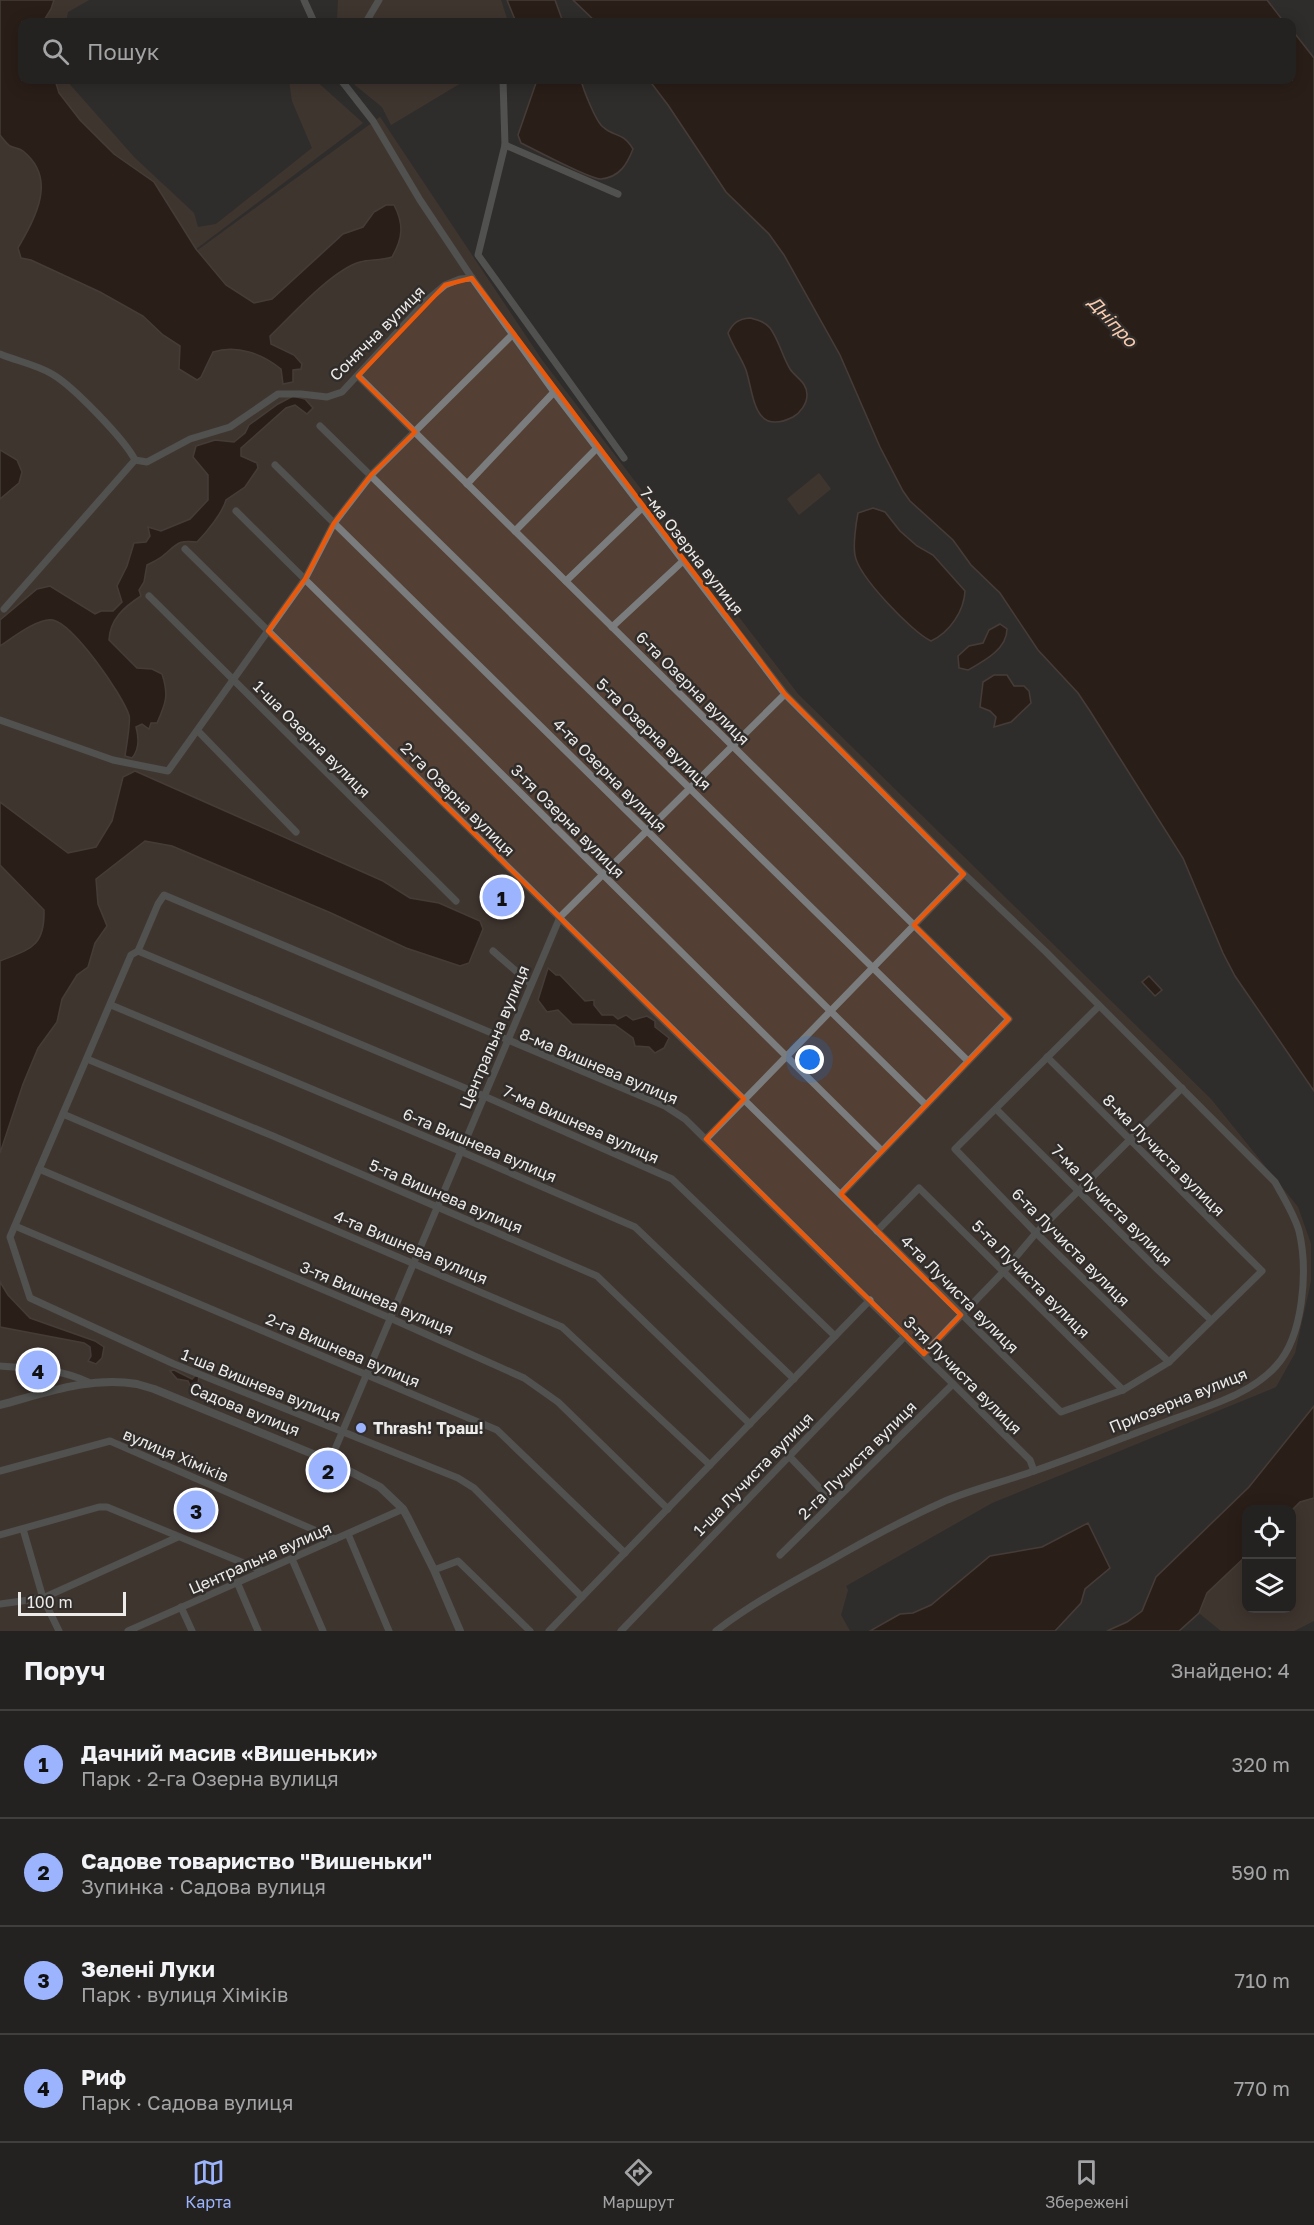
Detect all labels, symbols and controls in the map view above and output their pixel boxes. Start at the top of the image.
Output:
search box [18,18,1296,84]
icon: search [39,35,72,68]
text: Пошук [87,38,160,65]
street label: Сонячна вулиця [325,281,429,385]
water label: Дніпро [1083,290,1143,352]
street label: 7-ма Озерна вулиця [636,483,748,619]
street label: 6-та Озерна вулиця [632,627,754,749]
street label: 5-та Озерна вулиця [592,674,716,794]
street label: 1-ша Озерна вулиця [249,676,375,802]
street label: 4-та Озерна вулиця [549,714,671,836]
street label: 2-га Озерна вулиця [397,738,519,860]
street label: 3-тя Озерна вулиця [507,760,629,882]
pin: 1 [482,874,522,920]
street label: Центральна вулиця [455,962,533,1112]
street label: 8-ма Вишнева вулиця [517,1023,681,1109]
your location [795,1045,824,1074]
street label: 7-ма Вишнева вулиця [500,1080,662,1168]
street label: 8-ма Лучиста вулиця [1099,1090,1229,1220]
street label: 6-та Вишнева вулиця [400,1104,560,1186]
street label: 7-ма Лучиста вулиця [1047,1140,1177,1270]
street label: 5-та Вишнева вулиця [366,1155,526,1237]
street label: 6-та Лучиста вулиця [1008,1184,1134,1310]
street label: 4-та Вишнева вулиця [331,1205,491,1289]
street label: 5-та Лучиста вулиця [968,1216,1094,1342]
street label: 4-та Лучиста вулиця [897,1231,1023,1357]
street label: 3-тя Вишнева вулиця [297,1257,457,1339]
street label: 2-га Вишнева вулиця [263,1308,423,1392]
street label: 3-тя Лучиста вулиця [900,1312,1026,1438]
street label: 1-ша Вишнева вулиця [178,1344,344,1426]
pin: 4 [18,1348,57,1392]
street label: Приозерна вулиця [1106,1363,1250,1437]
street label: Садова вулиця [187,1378,303,1440]
street label: 2-га Лучиста вулиця [793,1396,921,1524]
street label: 1-ша Лучиста вулиця [689,1408,817,1540]
place label: Thrash! Траш! [373,1418,484,1438]
marker: Thrash! Траш! [354,1421,368,1435]
street label: вулиця Хіміків [120,1424,232,1486]
pin: 2 [308,1448,348,1492]
pin: 3 [176,1488,216,1532]
map controls [1242,1505,1296,1613]
button: locate [1242,1505,1296,1559]
street label: Центральна вулиця [186,1518,334,1598]
button: layers [1242,1559,1296,1613]
scale bar [18,1589,126,1616]
text: 100 m [27,1592,73,1612]
text: Поруч [24,1655,105,1686]
text: Знайдено: 4 [1170,1658,1290,1682]
text: Дачний масив «Вишеньки» [81,1739,377,1766]
text: 1 [38,1752,49,1776]
text: 320 m [1232,1752,1290,1776]
text: Парк · 2-га Озерна вулиця [81,1766,339,1790]
text: Садове товариство "Вишеньки" [81,1847,432,1874]
text: 2 [37,1860,50,1884]
text: 590 m [1231,1860,1290,1884]
text: Зупинка · Садова вулиця [81,1874,326,1898]
text: Зелені Луки [81,1955,215,1982]
text: 3 [37,1968,50,1992]
text: 710 m [1235,1968,1290,1992]
text: Парк · вулиця Хіміків [81,1982,288,2006]
text: Риф [81,2063,126,2090]
text: 4 [37,2076,50,2100]
text: 770 m [1234,2076,1290,2100]
text: Парк · Садова вулиця [81,2090,293,2114]
tab: Карта [185,2156,232,2212]
tab: Маршрут [602,2156,674,2212]
tab: Збережені [1045,2156,1129,2212]

